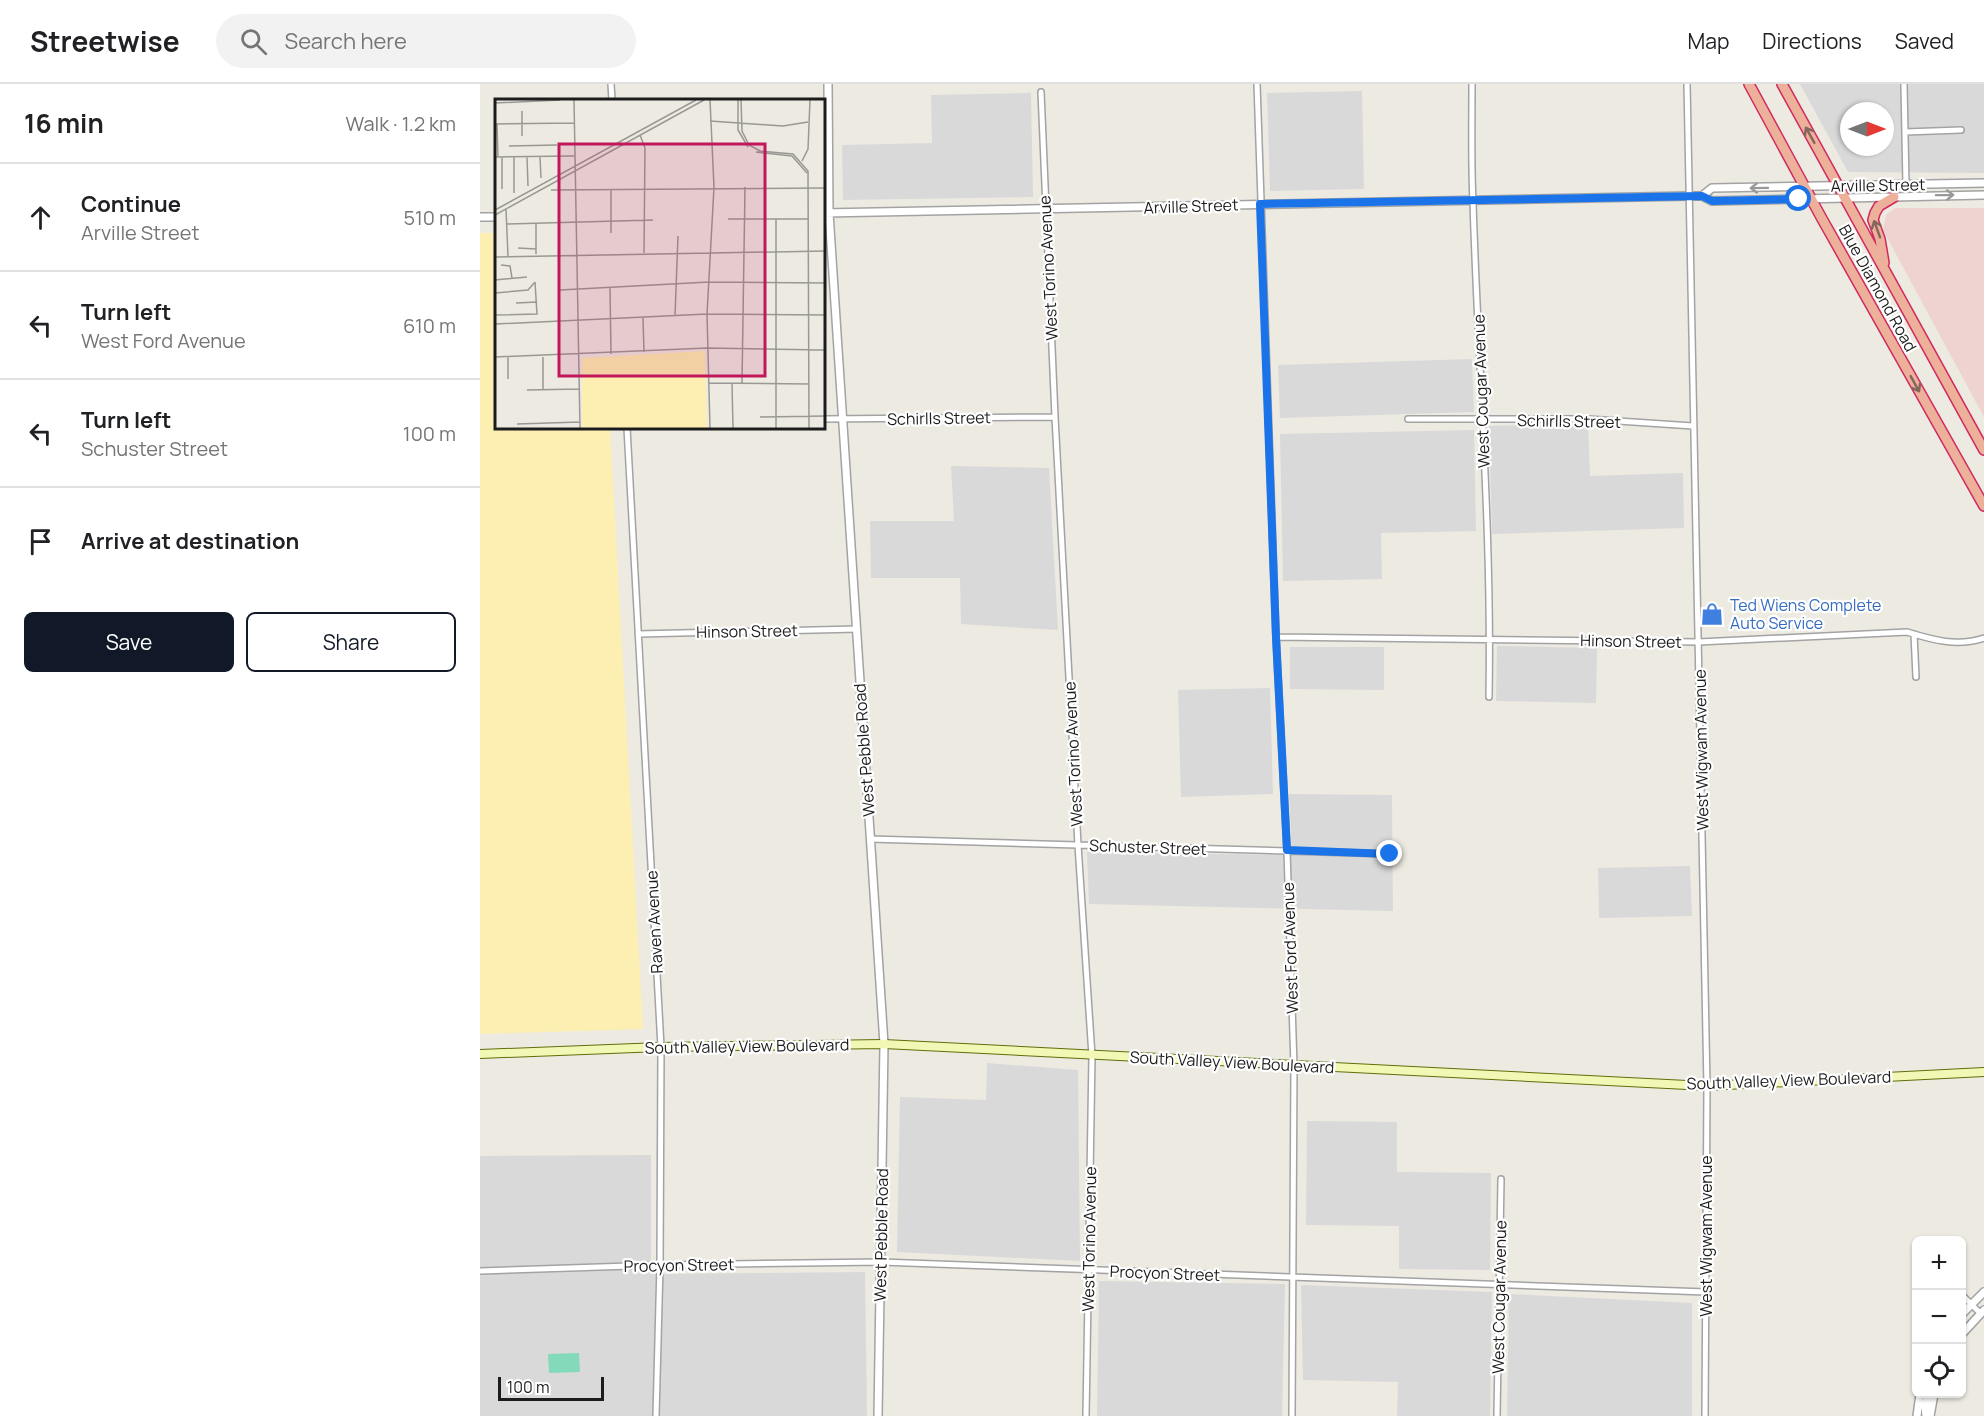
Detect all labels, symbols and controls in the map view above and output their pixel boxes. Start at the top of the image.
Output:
search box [216,14,636,68]
text: Streetwise [30,22,180,60]
icon: search [237,25,270,58]
text: Search here [285,26,407,56]
text: Map [1688,27,1729,55]
text: Directions [1762,27,1862,55]
text: Saved [1895,27,1954,55]
inset map [495,99,825,429]
north arrow [1840,102,1894,156]
text: 16 min [24,105,104,141]
text: Walk · 1.2 km [346,110,456,137]
one-way arrow [1804,127,1816,144]
street label: Arville Street [1830,173,1926,197]
one-way arrow [1749,182,1769,193]
route start [1785,185,1811,211]
text: Continue [81,189,181,219]
one-way arrow [1935,190,1955,201]
street label: Arville Street [1143,193,1239,219]
street label: West Torino Avenue [1033,195,1063,341]
icon: ahead [24,201,57,234]
text: 510 m [403,204,456,231]
text: Arville Street [81,219,199,246]
one-way arrow [1870,220,1881,239]
street label: Blue Diamond Road [1834,221,1922,355]
text: Turn left [81,297,171,327]
icon: left [24,309,57,342]
text: 610 m [403,312,456,339]
street label: West Cougar Avenue [1467,314,1495,468]
text: West Ford Avenue [81,327,246,354]
one-way arrow [1910,375,1922,392]
text: Turn left [81,405,171,435]
street label: Schirlls Street [887,406,991,430]
street label: Schirlls Street [1517,409,1621,433]
icon: left [24,417,57,450]
text: 100 m [403,420,456,447]
text: Schuster Street [81,435,228,462]
icon: arrive [24,525,57,558]
text: Arrive at destination [81,526,299,556]
place label: Ted Wiens Complete Auto Service [1730,594,1881,634]
shop icon: Ted Wiens Complete Auto Service [1699,601,1725,627]
button: Save [24,612,234,672]
button: Share [246,612,456,672]
street label: Hinson Street [696,619,798,643]
street label: Hinson Street [1580,629,1682,653]
street label: West Wigwam Avenue [1689,669,1713,831]
street label: West Torino Avenue [1058,681,1088,827]
street label: West Pebble Road [848,683,880,817]
street label: Schuster Street [1089,834,1207,860]
route end [1376,840,1402,866]
street label: Raven Avenue [640,870,668,974]
street label: West Ford Avenue [1277,882,1303,1014]
street label: South Valley View Boulevard [644,1033,850,1059]
street label: South Valley View Boulevard [1129,1046,1335,1078]
street label: South Valley View Boulevard [1686,1065,1892,1095]
street label: West Wigwam Avenue [1695,1155,1717,1317]
street label: West Torino Avenue [1077,1166,1101,1312]
street label: West Pebble Road [869,1168,893,1302]
street label: West Cougar Avenue [1487,1220,1511,1374]
map controls [1912,1236,1966,1398]
button: + [1912,1236,1966,1290]
street label: Procyon Street [624,1253,734,1277]
street label: Procyon Street [1109,1260,1221,1286]
button: − [1912,1290,1966,1344]
button: locate [1912,1344,1966,1398]
scale bar [498,1374,604,1402]
text: 100 m [507,1376,550,1398]

